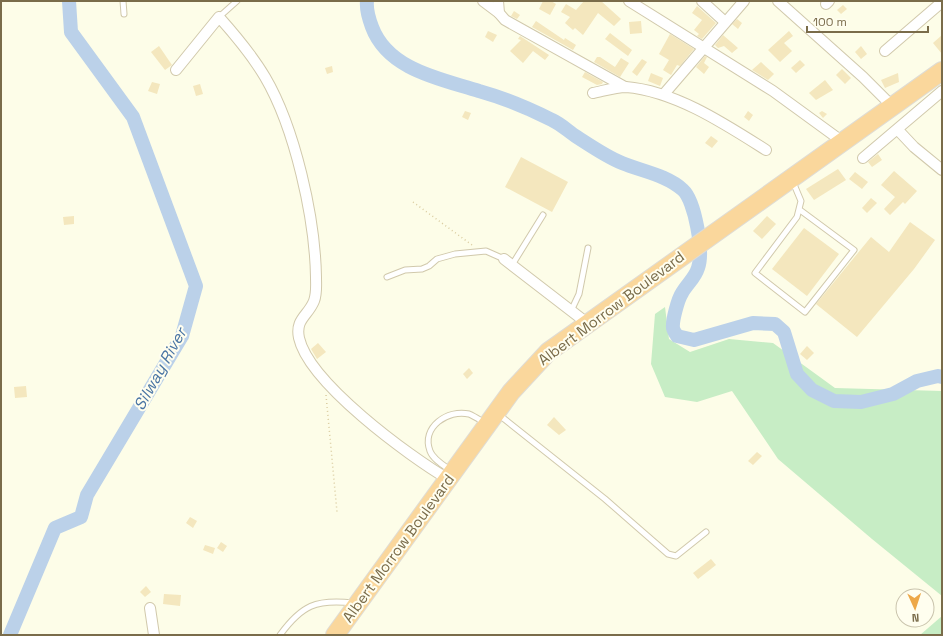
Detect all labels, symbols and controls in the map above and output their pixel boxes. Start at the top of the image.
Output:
scale bar [807,8,928,34]
text: 100 m [813,14,847,30]
street label: Albert Morrow Boulevard [534,247,688,369]
water label: Silway River [129,322,192,414]
street label: Albert Morrow Boulevard [338,470,458,626]
north arrow [895,588,935,628]
text: N [911,611,920,625]

